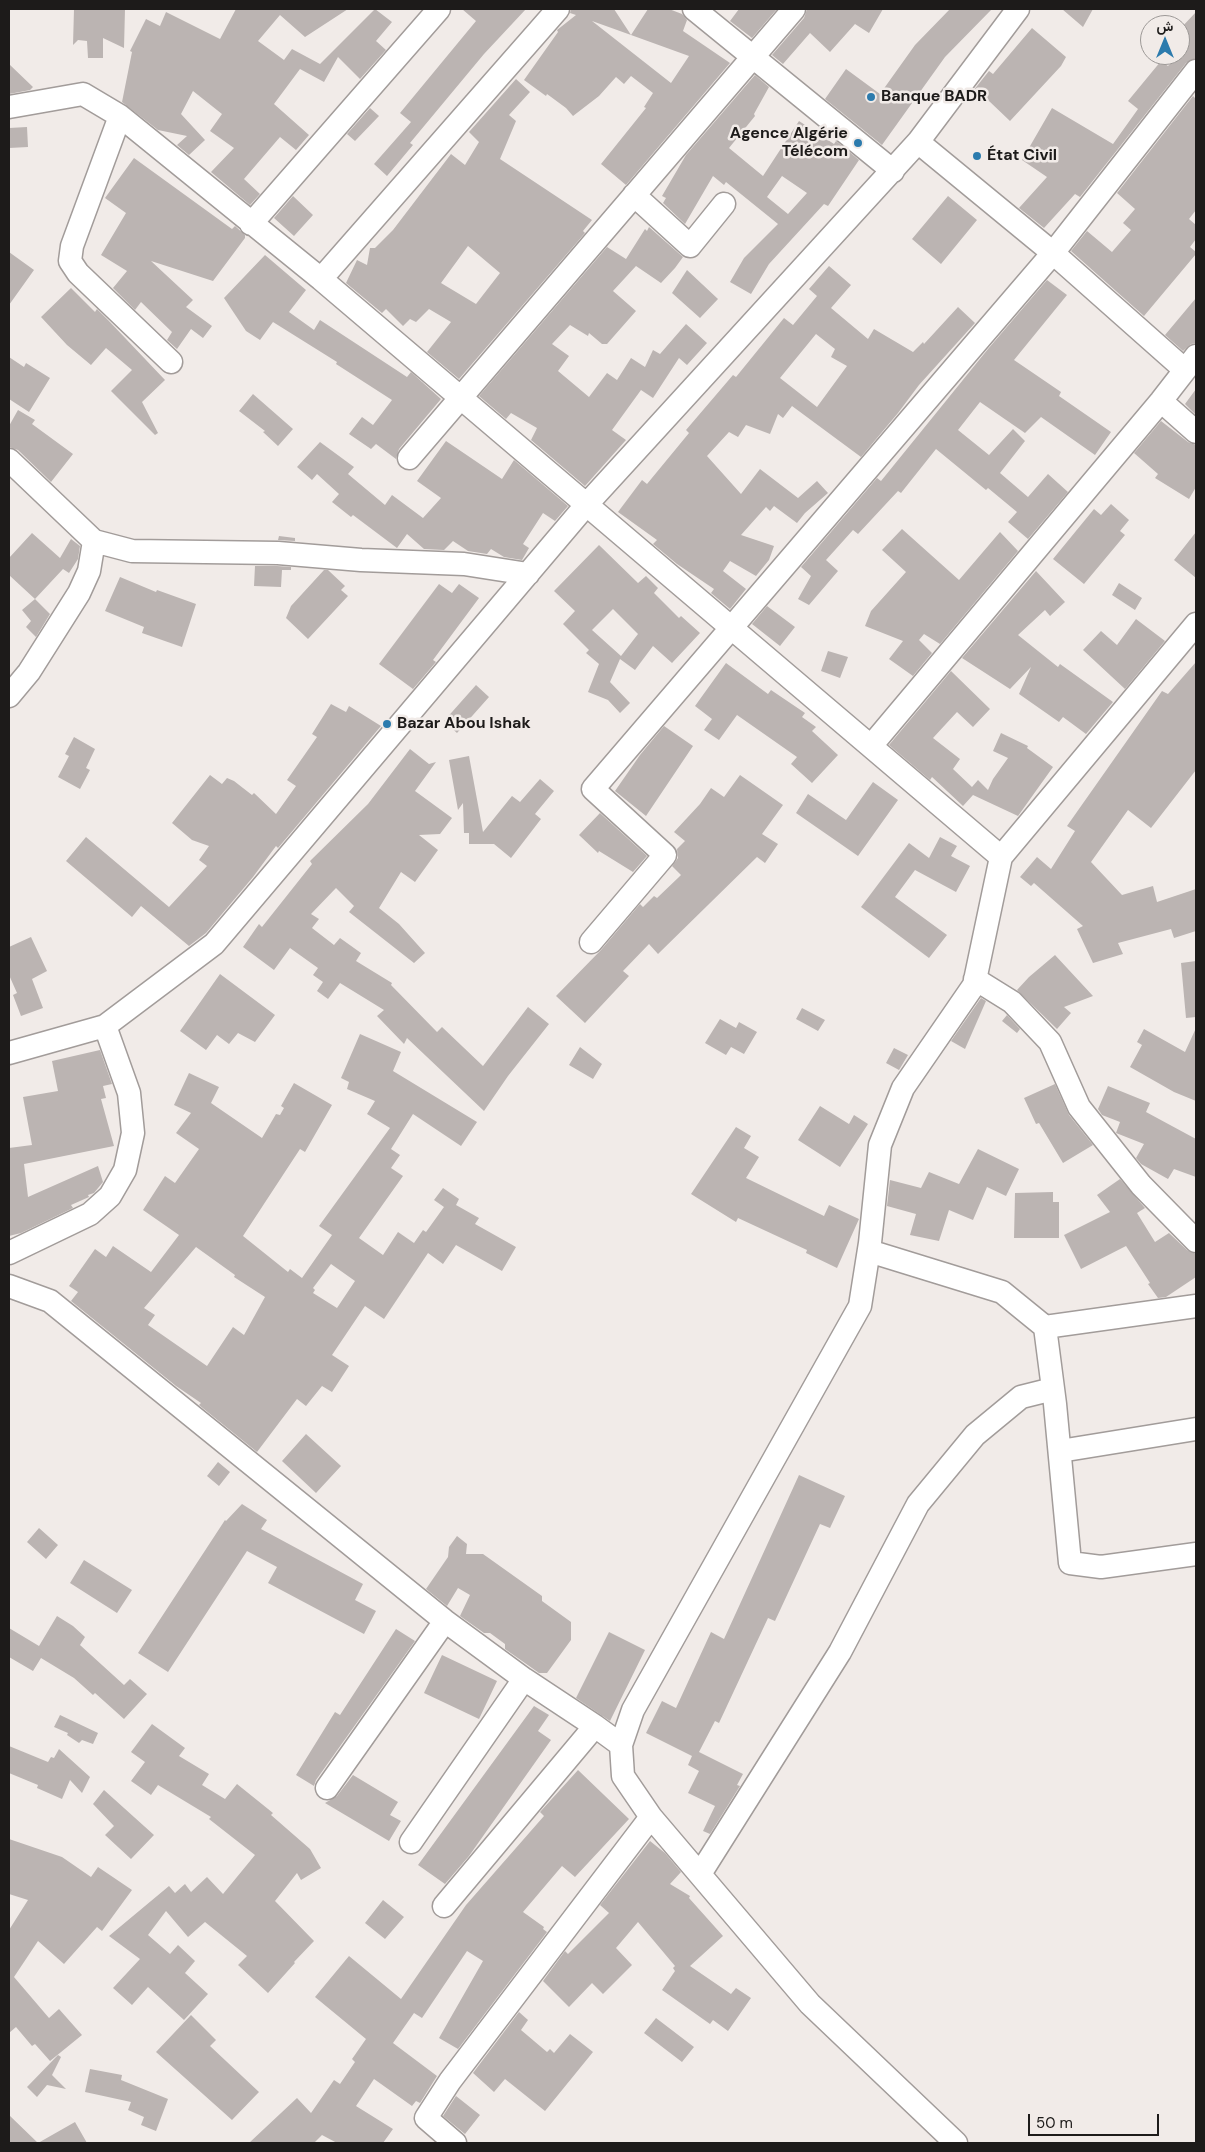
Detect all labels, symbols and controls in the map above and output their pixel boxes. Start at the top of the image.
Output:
north arrow [1140,15,1190,65]
text: ش [1157,17,1173,35]
place label: Banque BADR [881,87,987,107]
marker: Banque BADR [865,91,877,103]
place label: Agence Algérie Télécom [730,124,848,162]
marker: Agence Algérie Télécom [852,137,864,149]
place label: État Civil [987,146,1057,166]
marker: État Civil [971,150,983,162]
place label: Bazar Abou Ishak [397,714,531,734]
marker: Bazar Abou Ishak [381,718,393,730]
scale bar [1030,2104,1161,2136]
text: 50 m [1036,2113,1073,2133]

